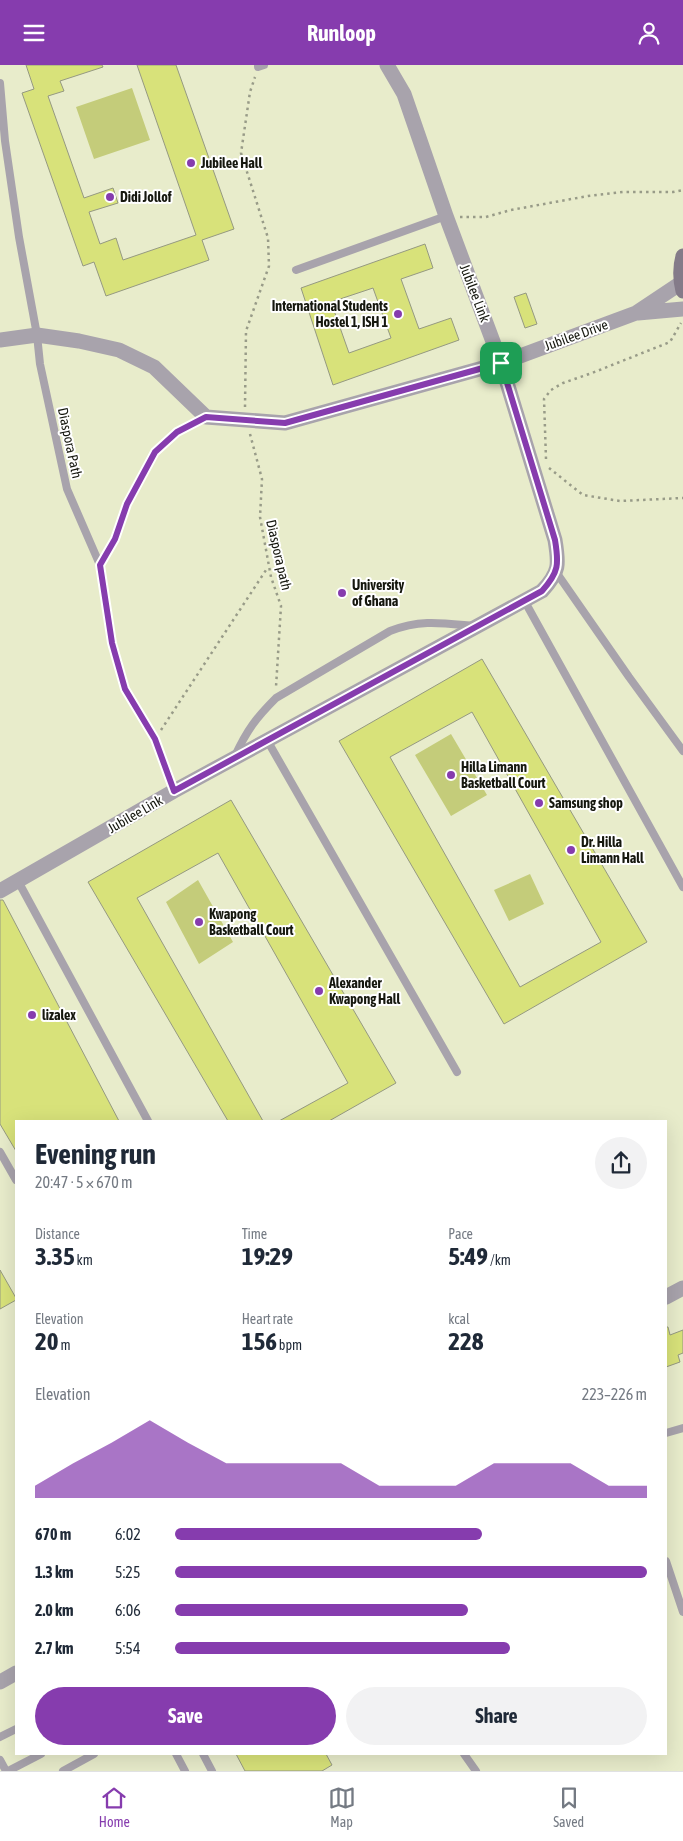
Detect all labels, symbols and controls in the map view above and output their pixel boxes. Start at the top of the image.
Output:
icon: menu [20,19,48,47]
icon: person [635,19,663,47]
text: Runloop [307,20,376,46]
place label: Jubilee Hall [200,155,263,171]
marker: Jubilee Hall [185,157,197,169]
place label: Didi Jollof [120,189,172,205]
marker: Didi Jollof [104,191,116,203]
street label: Jubilee Link [457,262,493,324]
place label: International Students Hostel 1, ISH 1 [272,298,388,330]
marker: International Students Hostel 1, ISH 1 [392,308,404,320]
street label: Jubilee Drive [542,316,610,354]
pin [480,342,522,384]
icon: arrive [487,349,515,377]
street label: Diaspora Path [55,406,85,480]
street label: Diaspora path [263,518,295,592]
place label: University of Ghana [352,577,405,609]
marker: University of Ghana [336,587,348,599]
place label: Hilla Limann Basketball Court [461,759,546,791]
marker: Hilla Limann Basketball Court [445,769,457,781]
street label: Jubilee Link [105,792,165,836]
place label: Samsung shop [549,795,623,811]
marker: Samsung shop [533,797,545,809]
place label: Dr. Hilla Limann Hall [581,834,644,866]
marker: Dr. Hilla Limann Hall [565,844,577,856]
place label: Kwapong Basketball Court [209,906,294,938]
marker: Kwapong Basketball Court [193,916,205,928]
place label: Alexander Kwapong Hall [328,975,400,1007]
marker: Alexander Kwapong Hall [313,985,325,997]
place label: lizalex [42,1007,76,1023]
marker: lizalex [26,1009,38,1021]
button: share [595,1137,647,1189]
text: Evening run [35,1138,156,1170]
text: 20:47 · 5 × 670 m [35,1173,133,1191]
text: Distance [35,1226,80,1242]
text: Time [242,1226,267,1242]
text: Pace [448,1226,473,1242]
text: 3.35 [35,1242,75,1270]
text: 19:29 [242,1242,293,1270]
text: 5:49 [448,1242,488,1270]
text: km [75,1252,93,1268]
text: /km [488,1252,511,1268]
text: Elevation [35,1311,84,1327]
text: Heart rate [242,1311,293,1327]
text: kcal [448,1311,470,1327]
text: 20 [35,1327,59,1355]
text: 156 [242,1327,277,1355]
text: 228 [448,1327,484,1355]
text: m [59,1337,71,1353]
text: bpm [277,1337,302,1353]
text: Elevation [35,1385,90,1403]
text: 223–226 m [582,1385,647,1403]
text: 670 m [35,1525,71,1543]
text: 6:02 [115,1525,141,1543]
text: 1.3 km [35,1563,74,1581]
text: 5:25 [115,1563,140,1581]
text: 2.0 km [35,1601,74,1619]
text: 6:06 [115,1601,141,1619]
text: 2.7 km [35,1639,74,1657]
text: 5:54 [115,1639,140,1657]
button: Save [35,1687,336,1745]
button: Share [346,1687,647,1745]
tab: Home [99,1784,130,1830]
tab: Map [328,1784,356,1830]
tab: Saved [553,1784,584,1830]

